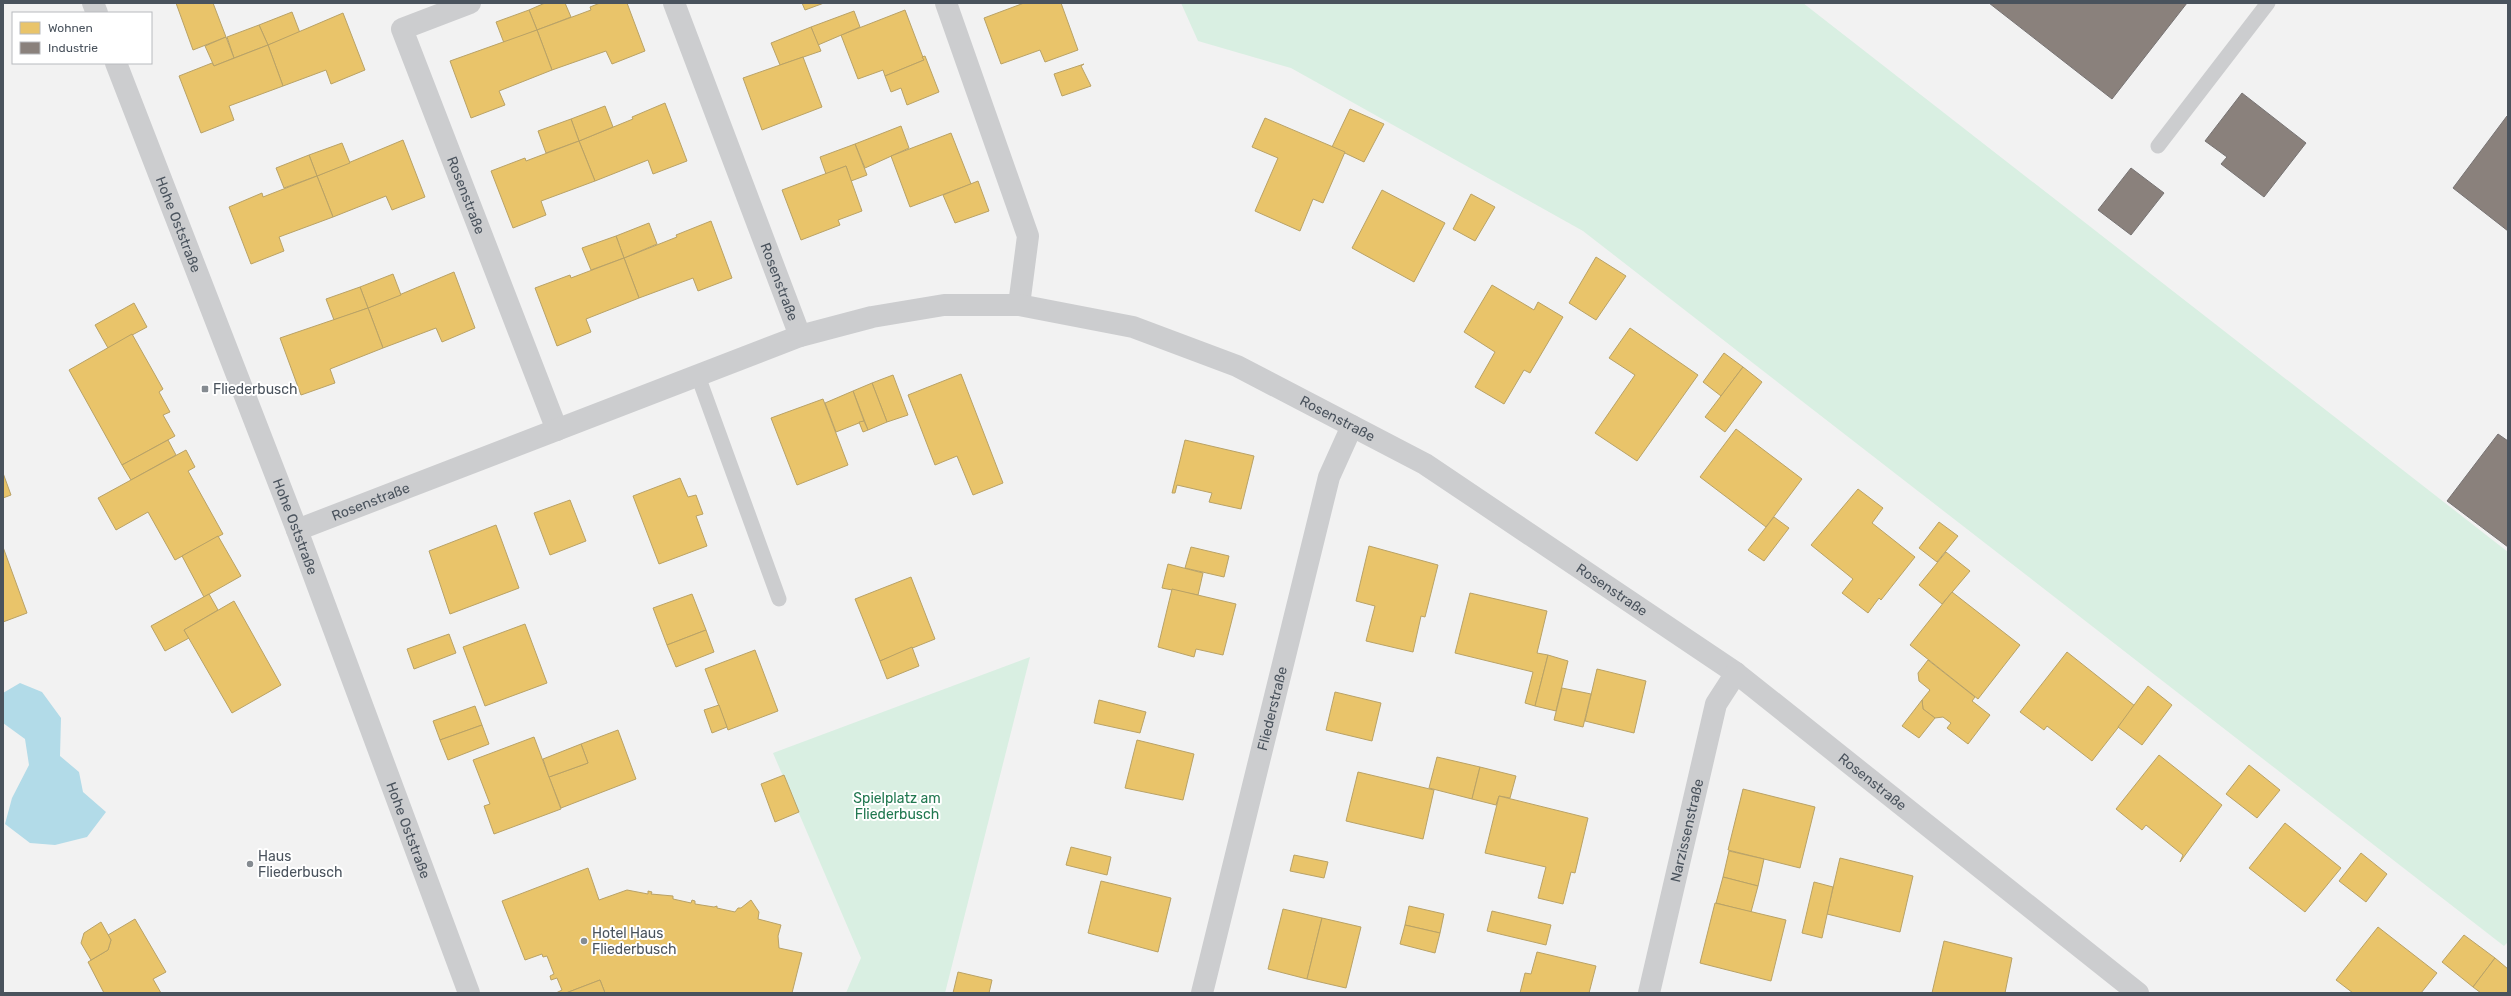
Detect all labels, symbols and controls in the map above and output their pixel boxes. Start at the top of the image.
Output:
legend [12,12,152,64]
text: Wohnen [48,21,93,35]
text: Industrie [48,41,98,55]
street label: Rosenstraße [443,154,489,237]
street label: Hohe Oststraße [152,174,204,275]
street label: Rosenstraße [756,240,802,324]
place label: Fliederbusch [213,381,297,398]
marker: Fliederbusch [200,384,210,394]
street label: Rosenstraße [1297,392,1378,445]
street label: Hohe Oststraße [269,476,321,577]
street label: Rosenstraße [329,479,412,525]
street label: Rosenstraße [1573,560,1651,620]
street label: Fliederstraße [1254,665,1291,752]
street label: Rosenstraße [1835,750,1910,814]
street label: Narzissenstraße [1667,777,1707,884]
street label: Hohe Oststraße [382,780,434,881]
park label: Spielplatz am Fliederbusch [853,790,941,823]
place label: Haus Fliederbusch [258,848,342,881]
marker: Haus Fliederbusch [245,859,255,869]
place label: Hotel Haus Fliederbusch [592,925,676,958]
marker: Hotel Haus Fliederbusch [579,936,589,946]

